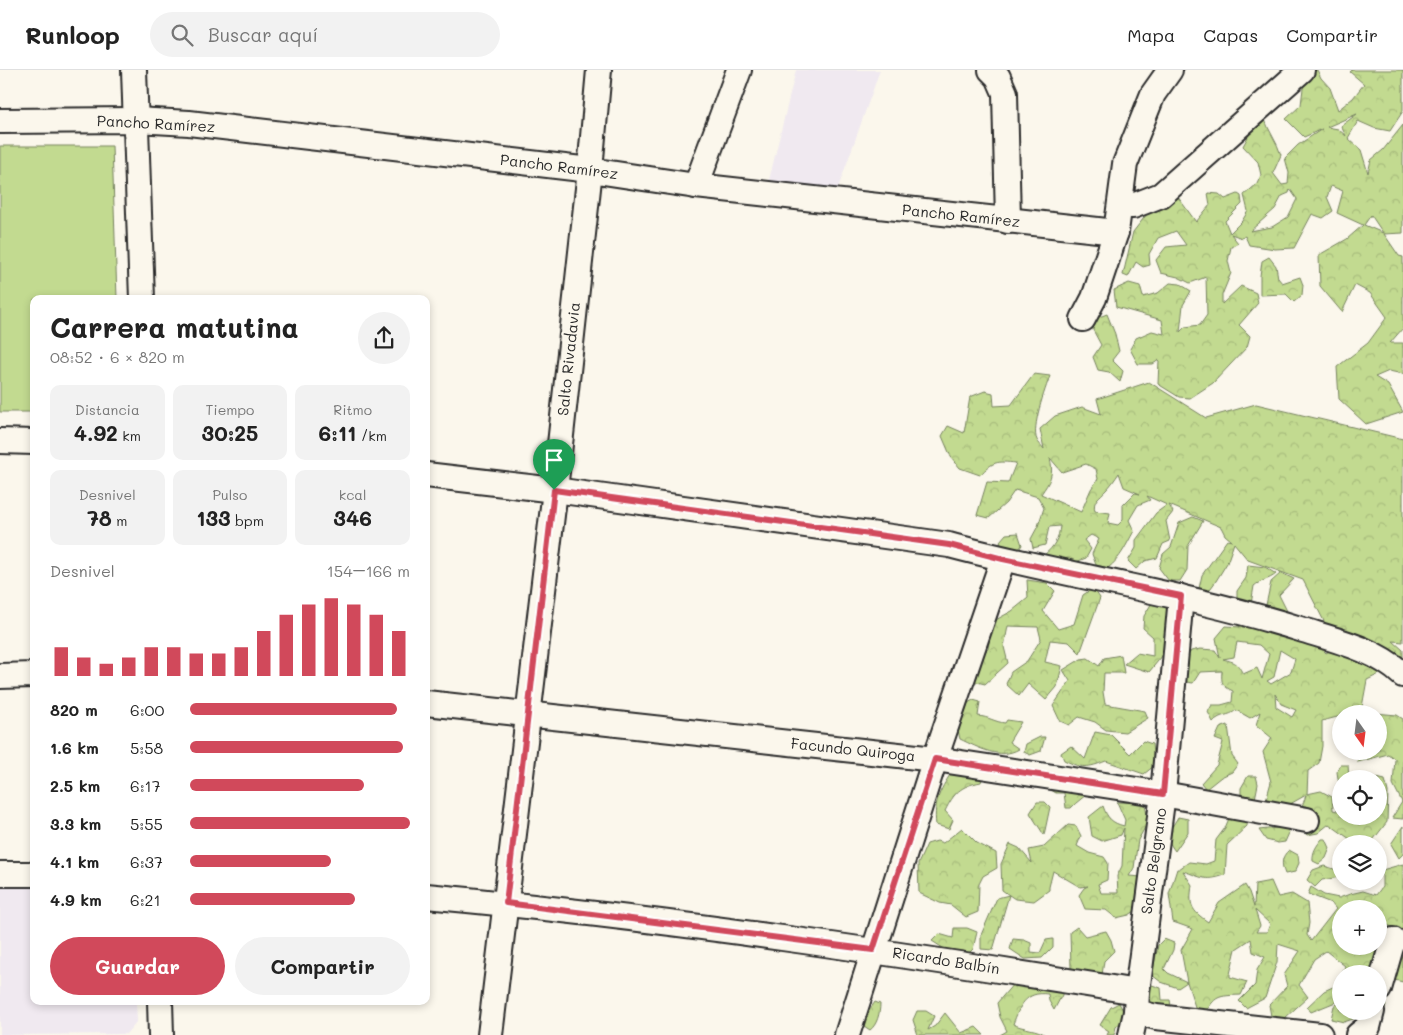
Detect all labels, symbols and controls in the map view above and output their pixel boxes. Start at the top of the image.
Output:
search box [150,12,500,57]
text: Runloop [25,19,120,50]
icon: search [168,21,196,49]
text: Buscar aquí [208,22,318,47]
text: Mapa [1127,23,1175,47]
text: Capas [1203,23,1258,47]
text: Compartir [1286,23,1378,47]
street label: Pancho Ramírez [96,110,216,136]
street label: Pancho Ramírez [499,149,619,183]
street label: Pancho Ramírez [901,199,1021,231]
street label: Salto Rivadavia [552,301,584,417]
text: Carrera matutina [50,309,299,345]
button: share [358,312,410,364]
text: 08:52 · 6 × 820 m [50,346,185,367]
text: Distancia [75,400,140,419]
text: Tiempo [206,400,254,419]
text: Ritmo [333,400,372,419]
text: 4.92 [74,419,118,446]
text: 30:25 [202,419,258,446]
text: 6:11 [318,419,356,446]
text: km [118,426,141,445]
text: /km [356,426,387,445]
pin [533,439,575,490]
icon: arrive [540,446,568,474]
text: Desnivel [79,485,136,504]
text: Pulso [213,485,247,504]
text: kcal [339,485,367,504]
text: 78 [87,504,112,531]
text: 133 [196,504,231,531]
text: 346 [333,504,372,531]
text: m [112,511,128,530]
text: bpm [231,511,264,530]
text: Desnivel [50,560,115,581]
text: 154–166 m [327,560,410,581]
text: 820 m [50,699,98,720]
text: 6:00 [130,699,164,720]
north arrow [1332,705,1388,760]
map controls [1332,705,1387,1020]
street label: Facundo Quiroga [790,733,916,765]
text: 1.6 km [50,737,99,758]
text: 5:58 [130,737,163,758]
button: locate [1332,770,1387,825]
text: 2.5 km [50,775,100,796]
text: 6:17 [130,775,161,796]
street label: Salto Belgrano [1136,806,1170,915]
text: 3.3 km [50,813,101,834]
text: 5:55 [130,813,163,834]
button: layers [1332,835,1387,890]
text: 4.1 km [50,851,99,872]
text: 6:37 [130,851,163,872]
text: 4.9 km [50,889,102,910]
text: 6:21 [130,889,161,910]
button: + [1332,900,1387,955]
button: Guardar [50,937,225,995]
button: Compartir [235,937,410,995]
street label: Ricardo Balbín [891,942,1001,978]
button: − [1332,965,1387,1020]

